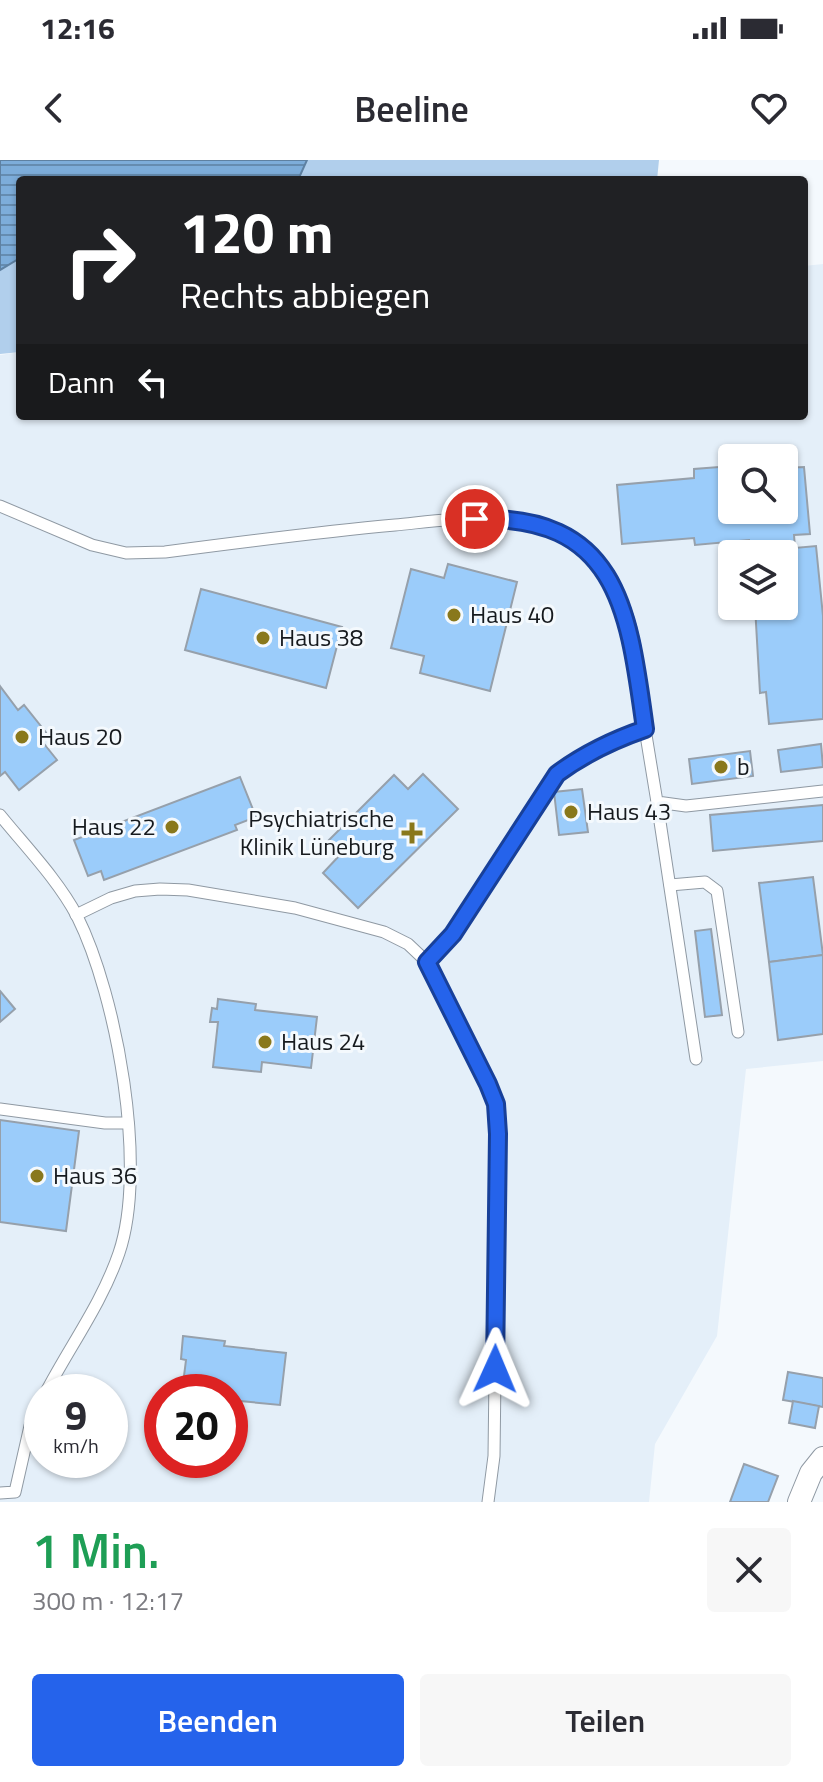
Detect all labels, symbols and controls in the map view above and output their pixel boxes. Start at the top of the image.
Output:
text: 12:16 [40,5,115,51]
text: Beeline [354,81,469,136]
icon: back [32,86,76,130]
icon: heart [747,86,791,130]
text: 120 m [180,190,333,275]
icon: right [48,208,152,312]
text: Rechts abbiegen [180,267,430,322]
text: Dann [48,359,115,405]
icon: left [131,360,175,404]
map controls [718,444,798,620]
button: search [718,444,798,524]
pin [441,485,509,553]
icon: arrive [453,497,497,541]
button: layers [718,540,798,620]
place label: Haus 40 [470,596,554,632]
marker: Haus 40 [445,606,463,624]
place label: Haus 38 [279,619,363,655]
marker: Haus 38 [254,629,272,647]
place label: Haus 20 [38,718,122,754]
marker: Haus 20 [13,728,31,746]
place label: b [737,748,750,784]
marker: b [712,758,730,776]
place label: Haus 43 [587,793,671,829]
place label: Psychiatrische Klinik Lüneburg [240,800,394,864]
marker: Haus 43 [562,803,580,821]
place label: Haus 22 [72,808,156,844]
marker: Haus 22 [163,818,181,836]
marker: Psychiatrische Klinik Lüneburg [401,822,423,844]
place label: Haus 24 [281,1023,365,1059]
marker: Haus 24 [256,1033,274,1051]
place label: Haus 36 [53,1157,137,1193]
marker: Haus 36 [28,1167,46,1185]
position arrow [453,1327,537,1411]
speed limit sign: 20 [144,1374,248,1478]
text: 9 [65,1385,87,1446]
text: km/h [53,1430,99,1461]
text: 1 Min. [32,1514,160,1587]
button: close [707,1528,791,1612]
text: 300 m · 12:17 [32,1581,184,1620]
button: Beenden [32,1674,404,1766]
button: Teilen [420,1674,791,1766]

